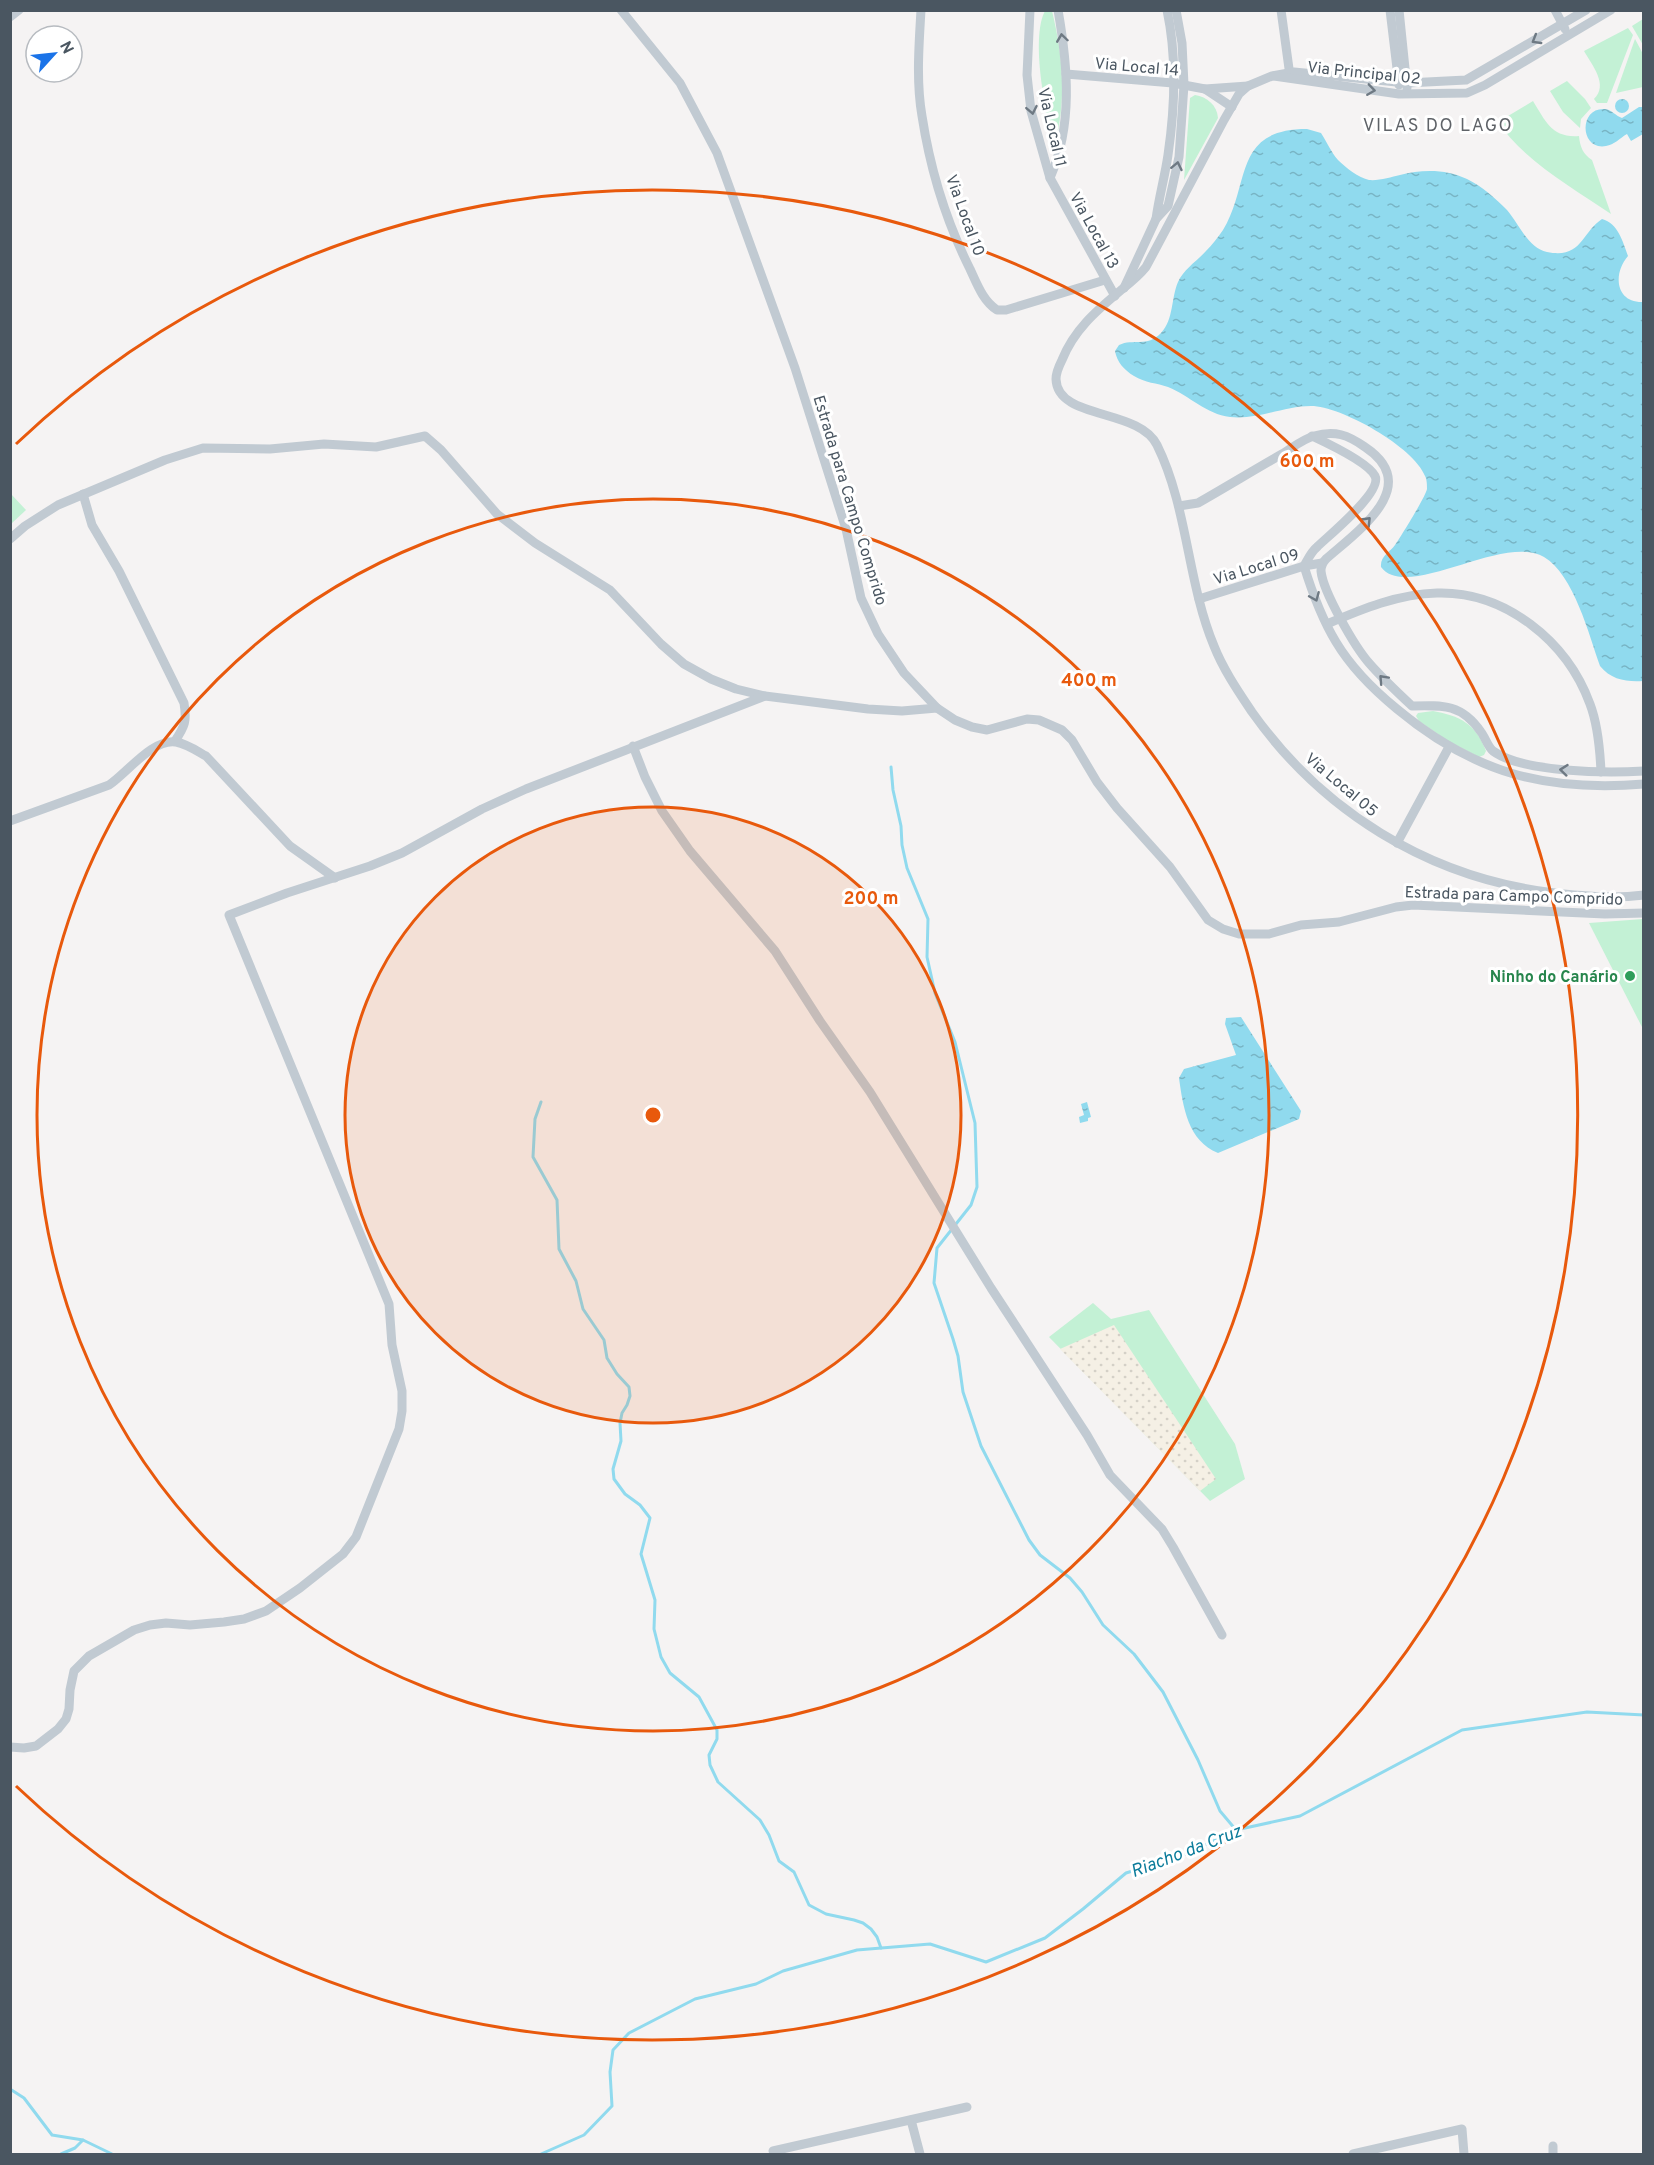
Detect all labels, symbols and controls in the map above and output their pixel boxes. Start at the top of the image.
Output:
north arrow [24,24,84,84]
one-way arrow [1531,33,1542,45]
one-way arrow [1056,34,1068,43]
text: N [54,38,77,58]
street label: Via Local 14 [1094,54,1180,82]
street label: Via Principal 02 [1306,58,1422,90]
one-way arrow [1367,83,1376,95]
street label: Via Local 11 [1032,86,1070,169]
one-way arrow [1025,105,1038,115]
district label: VILAS DO LAGO [1363,115,1513,138]
one-way arrow [1170,161,1183,171]
street label: Via Local 10 [940,172,988,259]
street label: Via Local 13 [1064,189,1123,273]
street label: Estrada para Campo Comprido [808,393,891,608]
text: 600 m [1279,451,1335,474]
one-way arrow [1359,517,1370,528]
street label: Via Local 09 [1211,545,1302,590]
one-way arrow [1308,591,1320,602]
text: 400 m [1061,670,1117,693]
one-way arrow [1380,675,1391,686]
street label: Via Local 05 [1300,749,1381,822]
one-way arrow [1560,764,1569,776]
street label: Estrada para Campo Comprido [1404,883,1624,911]
text: 200 m [843,888,899,911]
place label: Ninho do Canário [1490,968,1618,988]
marker: Ninho do Canário [1623,969,1637,983]
centre of rings [643,1105,663,1125]
water label: Riacho da Cruz [1128,1820,1246,1884]

